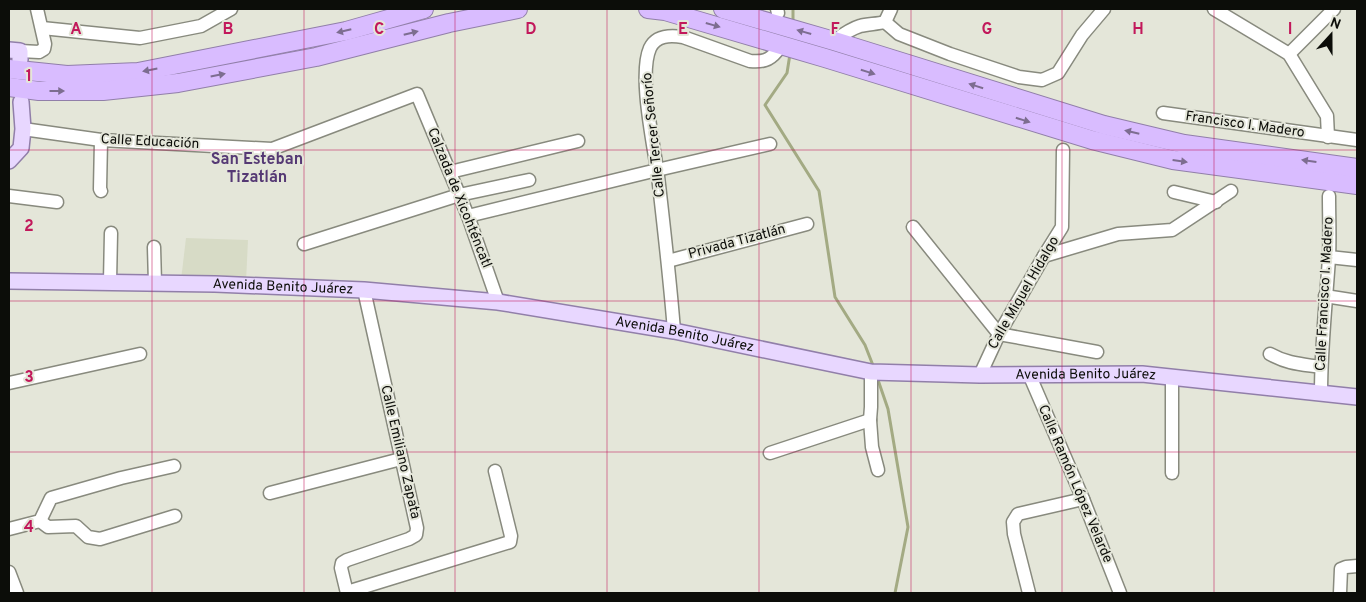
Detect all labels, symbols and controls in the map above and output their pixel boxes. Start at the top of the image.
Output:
north arrow [1306,10,1356,60]
text: N [1327,15,1343,34]
text: A [70,20,82,40]
text: B [222,20,234,40]
text: C [374,20,384,40]
text: D [525,20,537,40]
text: E [678,20,688,40]
text: F [830,20,840,40]
text: G [982,20,992,40]
text: H [1132,20,1144,40]
text: I [1288,20,1292,40]
one-way arrow [705,21,720,29]
one-way arrow [336,27,351,35]
one-way arrow [796,28,811,36]
one-way arrow [404,29,419,37]
one-way arrow [142,66,158,74]
text: 1 [26,67,32,87]
one-way arrow [861,68,876,76]
one-way arrow [211,71,226,79]
street label: Calle Tercer Señorío [639,72,669,198]
one-way arrow [968,81,983,89]
one-way arrow [49,87,65,95]
street label: Francisco I. Madero [1184,108,1306,142]
one-way arrow [1016,116,1031,124]
street label: Calzada de Xicohténcatl [423,125,495,271]
one-way arrow [1124,128,1139,136]
street label: Calle Educación [100,131,200,153]
district label: San Esteban Tizatlán [211,150,303,188]
one-way arrow [1173,157,1189,165]
one-way arrow [1301,157,1317,165]
street label: Calle Francisco I. Madero [1312,216,1338,372]
text: 2 [24,217,34,237]
street label: Privada Tizatlán [686,221,788,263]
street label: Calle Miguel Hidalgo [985,233,1063,352]
street label: Avenida Benito Juárez [212,275,354,298]
street label: Avenida Benito Juárez [614,313,755,356]
street label: Avenida Benito Juárez [1015,365,1157,384]
text: 3 [24,368,34,388]
street label: Calle Emiliano Zapata [376,383,424,521]
street label: Calle Ramón López Velarde [1034,402,1116,566]
text: 4 [24,518,34,538]

